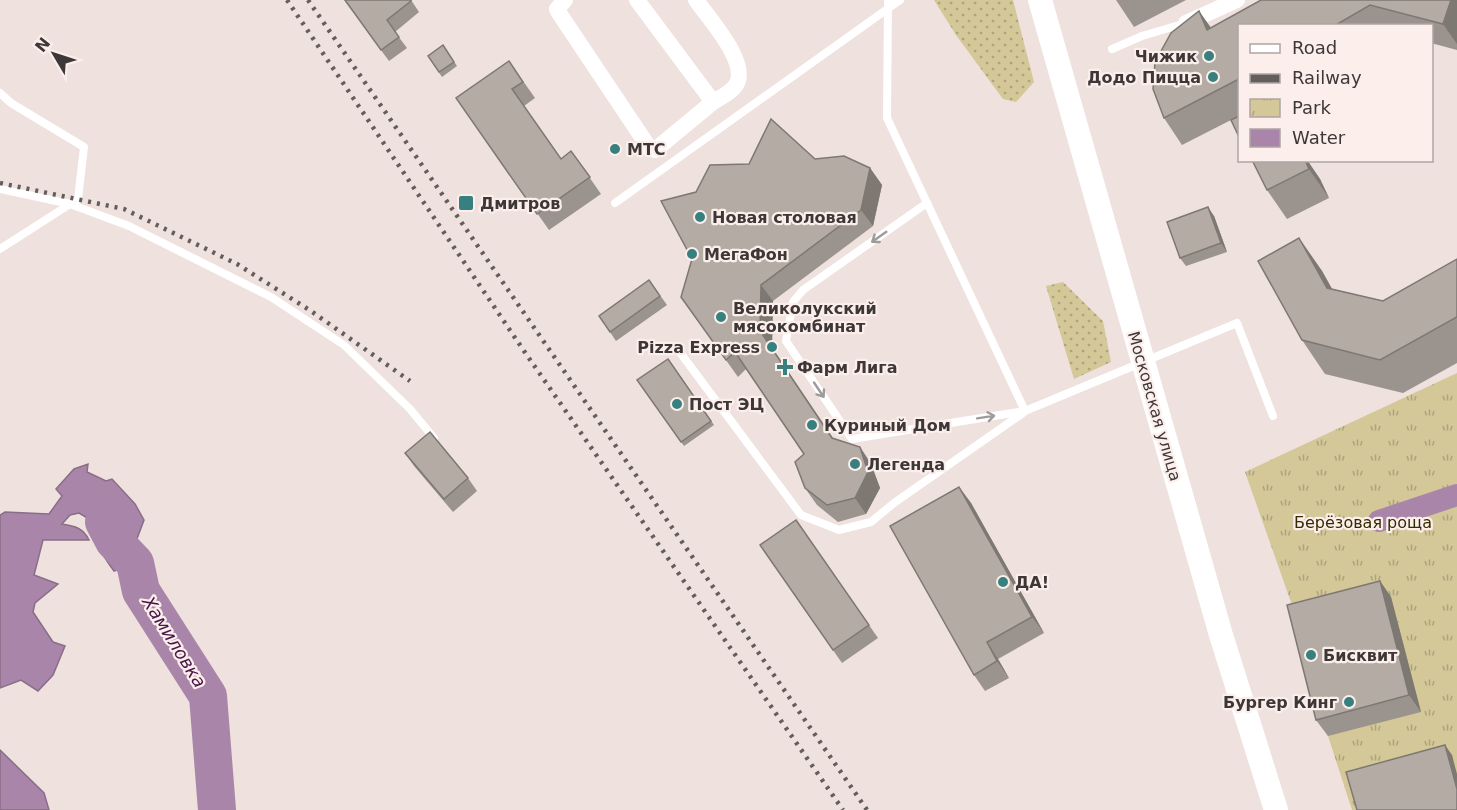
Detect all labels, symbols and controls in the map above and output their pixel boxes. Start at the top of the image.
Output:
north arrow [24,24,84,84]
legend [1238,24,1433,162]
text: N [31,34,54,56]
text: Road [1292,37,1337,58]
place label: Чижик [1135,47,1197,66]
marker: Чижик [1202,49,1216,63]
text: Railway [1292,67,1362,88]
place label: Додо Пицца [1087,68,1201,87]
marker: Додо Пицца [1206,70,1220,84]
text: Park [1292,97,1331,118]
text: Water [1292,127,1346,148]
place label: МТС [627,140,666,159]
marker: МТС [608,142,622,156]
marker: Дмитров [457,194,475,212]
place label: Дмитров [480,194,560,213]
place label: Новая столовая [712,208,857,227]
marker: Новая столовая [693,210,707,224]
one-way arrow [872,231,888,243]
place label: МегаФон [704,245,788,264]
marker: МегаФон [685,247,699,261]
place label: Великолукский мясокомбинат [733,299,877,336]
marker: Великолукский мясокомбинат [714,310,728,324]
street label: Московская улица [1124,329,1185,483]
place label: Pizza Express [637,338,760,357]
marker: Pizza Express [765,340,779,354]
place label: Фарм Лига [797,358,897,377]
marker: Фарм Лига [778,360,792,374]
one-way arrow [813,381,825,398]
place label: Пост ЭЦ [689,395,764,414]
marker: Пост ЭЦ [670,397,684,411]
one-way arrow [975,412,995,423]
place label: Куриный Дом [824,416,951,435]
marker: Куриный Дом [805,418,819,432]
place label: Легенда [867,455,945,474]
marker: Легенда [848,457,862,471]
park label: Берёзовая роща [1294,513,1432,532]
place label: ДА! [1015,573,1049,592]
marker: ДА! [996,575,1010,589]
water label: Хамиловка [138,591,211,691]
place label: Бисквит [1323,646,1398,665]
marker: Бисквит [1304,648,1318,662]
place label: Бургер Кинг [1223,693,1337,712]
marker: Бургер Кинг [1342,695,1356,709]

